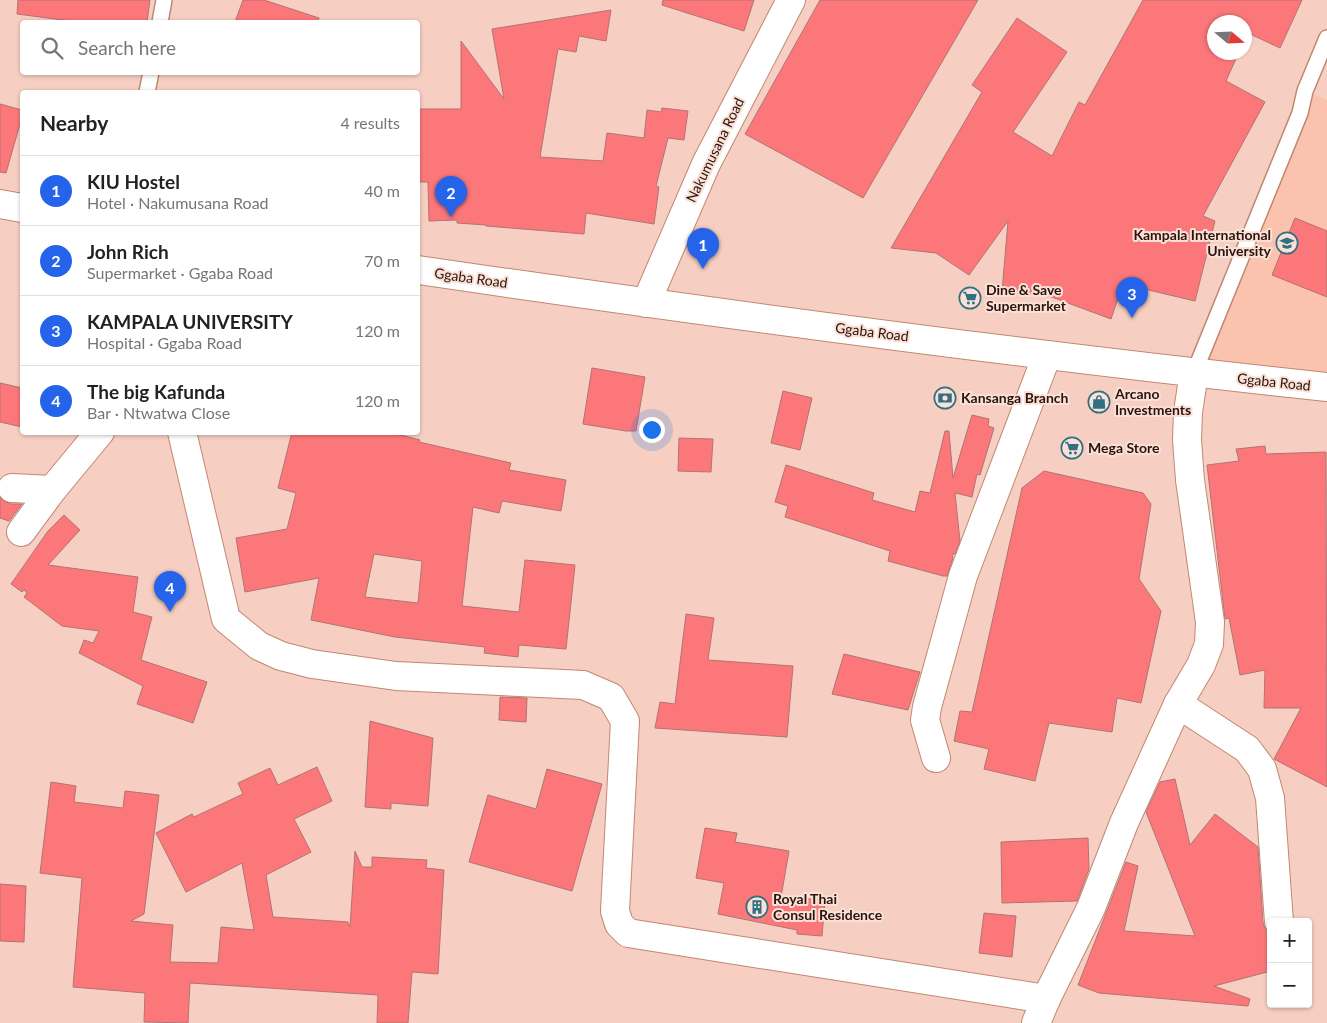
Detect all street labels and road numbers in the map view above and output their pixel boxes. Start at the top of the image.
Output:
street label: Nakumusana Road [682,95,747,205]
street label: Ggaba Road [433,264,509,291]
street label: Ggaba Road [834,319,910,344]
street label: Ggaba Road [1236,369,1312,394]

